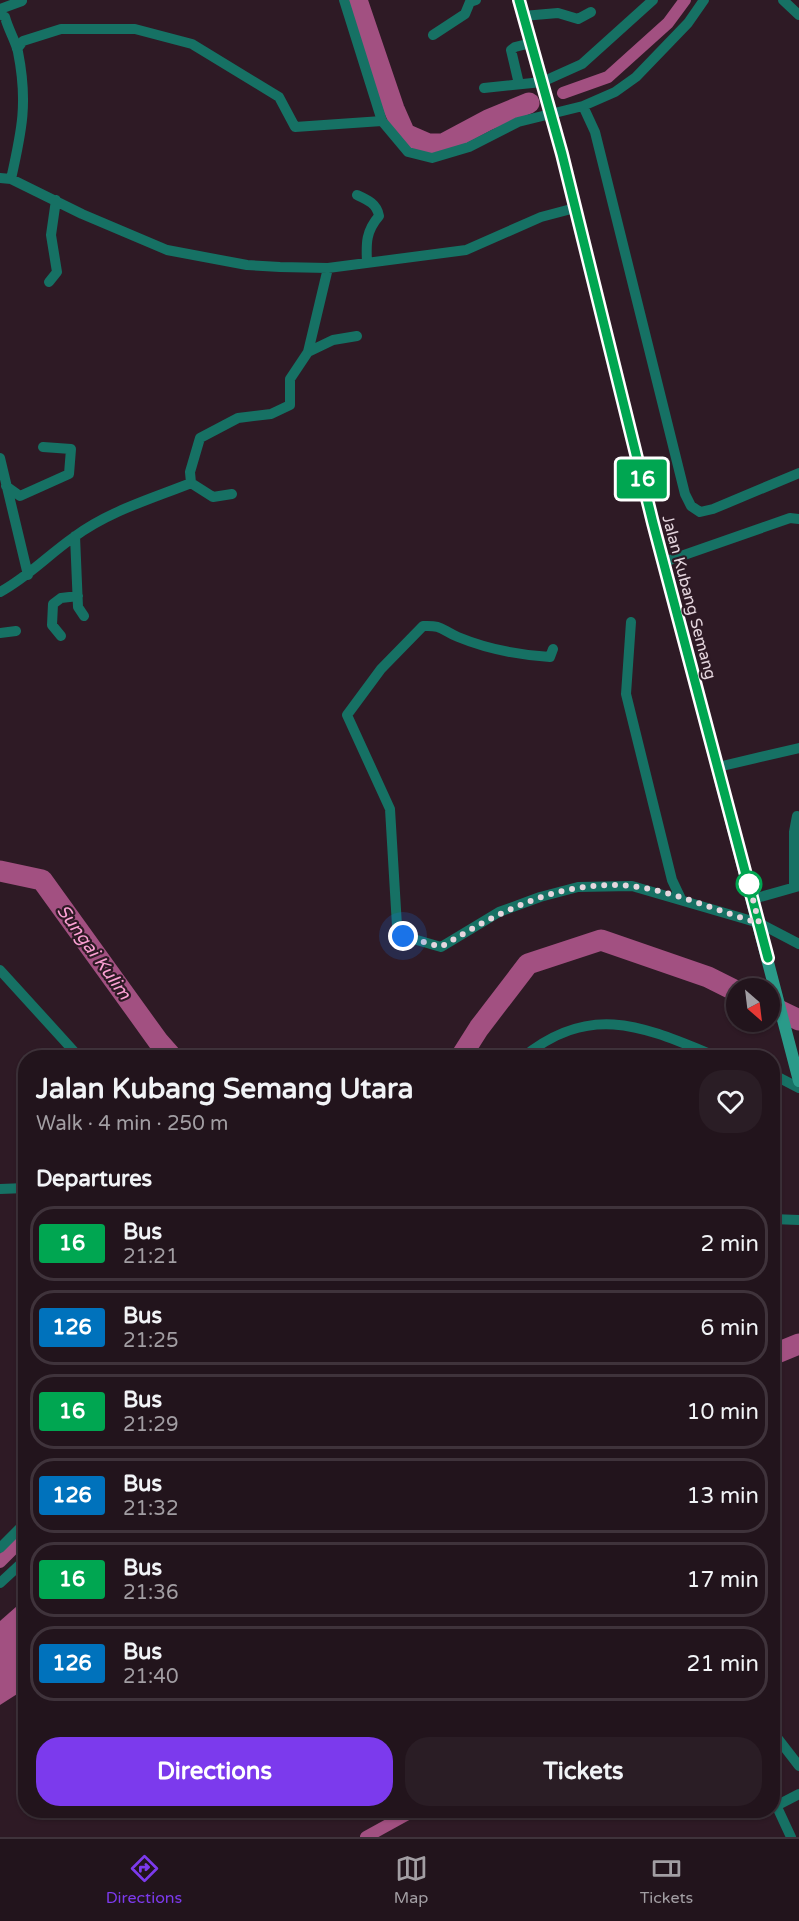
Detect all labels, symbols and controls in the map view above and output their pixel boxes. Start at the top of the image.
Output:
line badge: 16 [615,460,669,498]
text: 16 [629,467,655,492]
street label: Jalan Kubang Semang [657,513,721,682]
unlabelled marker [736,871,762,897]
water label: Sungai Kulim [52,900,136,1004]
your location [388,921,418,951]
north arrow [726,978,780,1032]
map controls [726,978,780,1032]
button: heart [699,1070,762,1133]
text: Jalan Kubang Semang Utara [36,1072,413,1106]
text: Walk · 4 min · 250 m [36,1112,228,1136]
text: Departures [36,1166,152,1192]
text: Bus [123,1219,162,1245]
text: 16 [59,1231,85,1256]
text: 2 min [700,1231,759,1257]
text: 21:21 [123,1245,178,1269]
text: Bus [123,1303,162,1329]
text: 126 [52,1315,92,1340]
text: 6 min [700,1315,759,1341]
text: 21:25 [123,1329,178,1353]
text: Bus [123,1387,162,1413]
text: 16 [59,1399,85,1424]
text: 10 min [687,1399,759,1425]
text: 21:29 [123,1413,178,1437]
text: Bus [123,1471,162,1497]
text: 126 [52,1483,92,1508]
text: 13 min [687,1483,759,1509]
text: 21:32 [123,1497,178,1521]
text: Bus [123,1555,162,1581]
text: 16 [59,1567,85,1592]
text: 17 min [687,1567,759,1593]
text: 21:36 [123,1581,178,1605]
text: Bus [123,1639,162,1665]
text: 126 [52,1651,92,1676]
text: 21 min [687,1651,759,1677]
text: 21:40 [123,1665,178,1689]
button: Directions [36,1737,393,1806]
button: Tickets [405,1737,762,1806]
tab: Directions [106,1852,182,1908]
tab: Map [394,1852,428,1908]
tab: Tickets [640,1852,693,1908]

